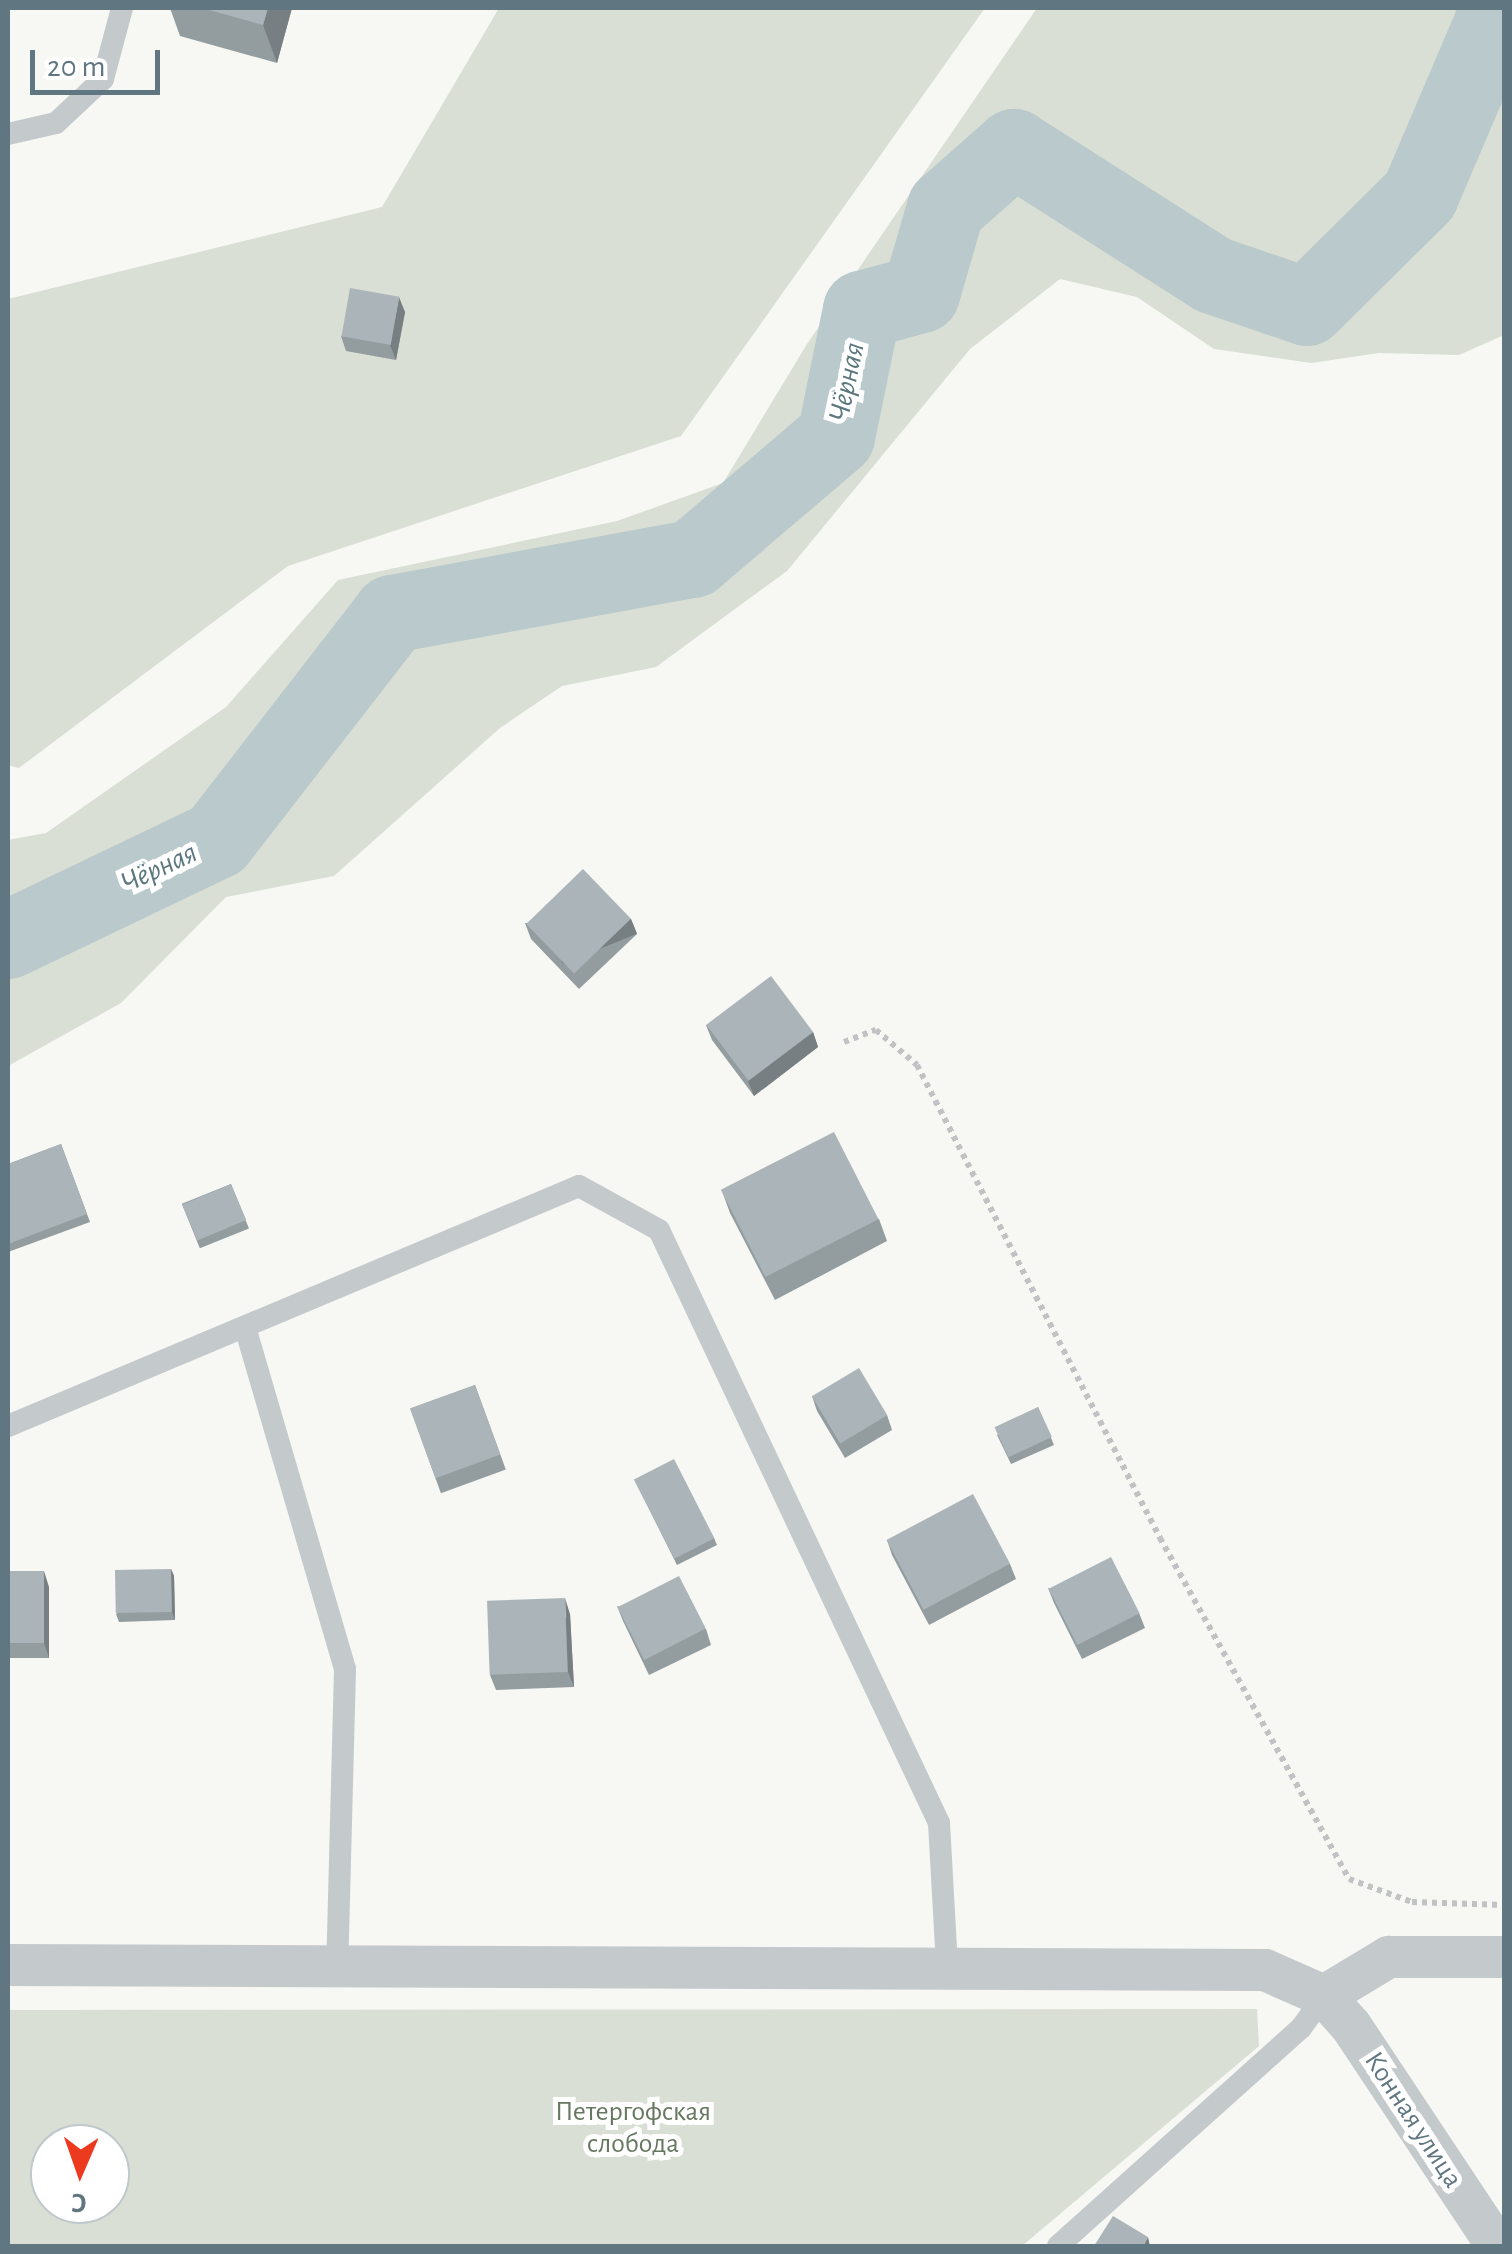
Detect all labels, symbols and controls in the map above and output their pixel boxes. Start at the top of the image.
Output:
scale bar [35,30,165,92]
text: 20 m [47,52,105,82]
water label: Чёрная [821,339,873,425]
water label: Чёрная [115,835,203,901]
street label: Конная улица [1357,2046,1469,2194]
park label: Петергофская слобода [555,2095,711,2161]
north arrow [30,2124,130,2224]
text: С [71,2188,87,2216]

